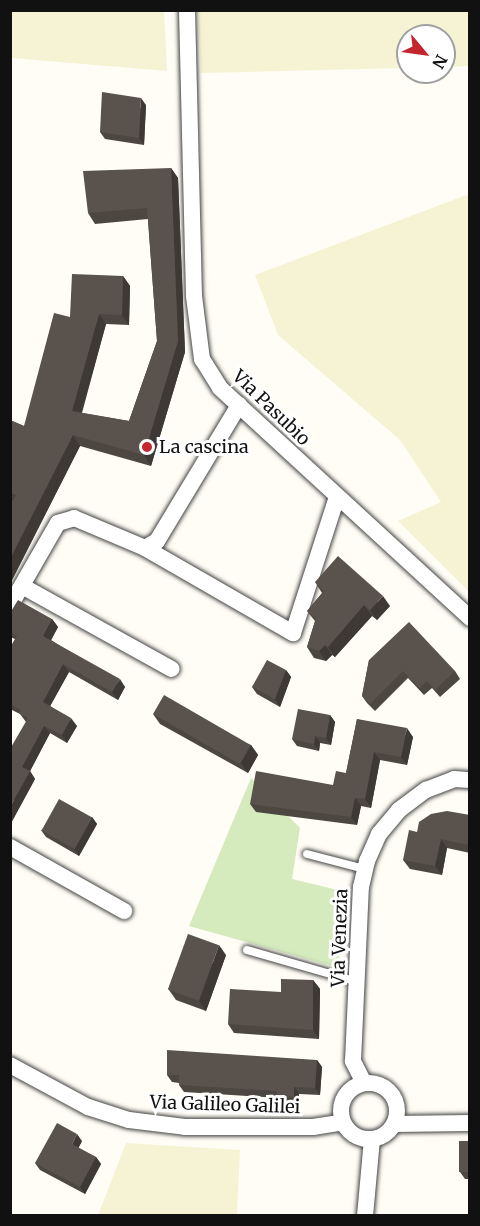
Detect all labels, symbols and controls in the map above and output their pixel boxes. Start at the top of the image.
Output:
north arrow [396,24,456,84]
text: N [428,51,452,72]
street label: Via Pasubio [228,366,314,450]
place label: La cascina [159,436,249,458]
marker: La cascina [140,440,154,454]
street label: Via Venezia [327,888,353,988]
street label: Via Galileo Galilei [149,1092,301,1118]

